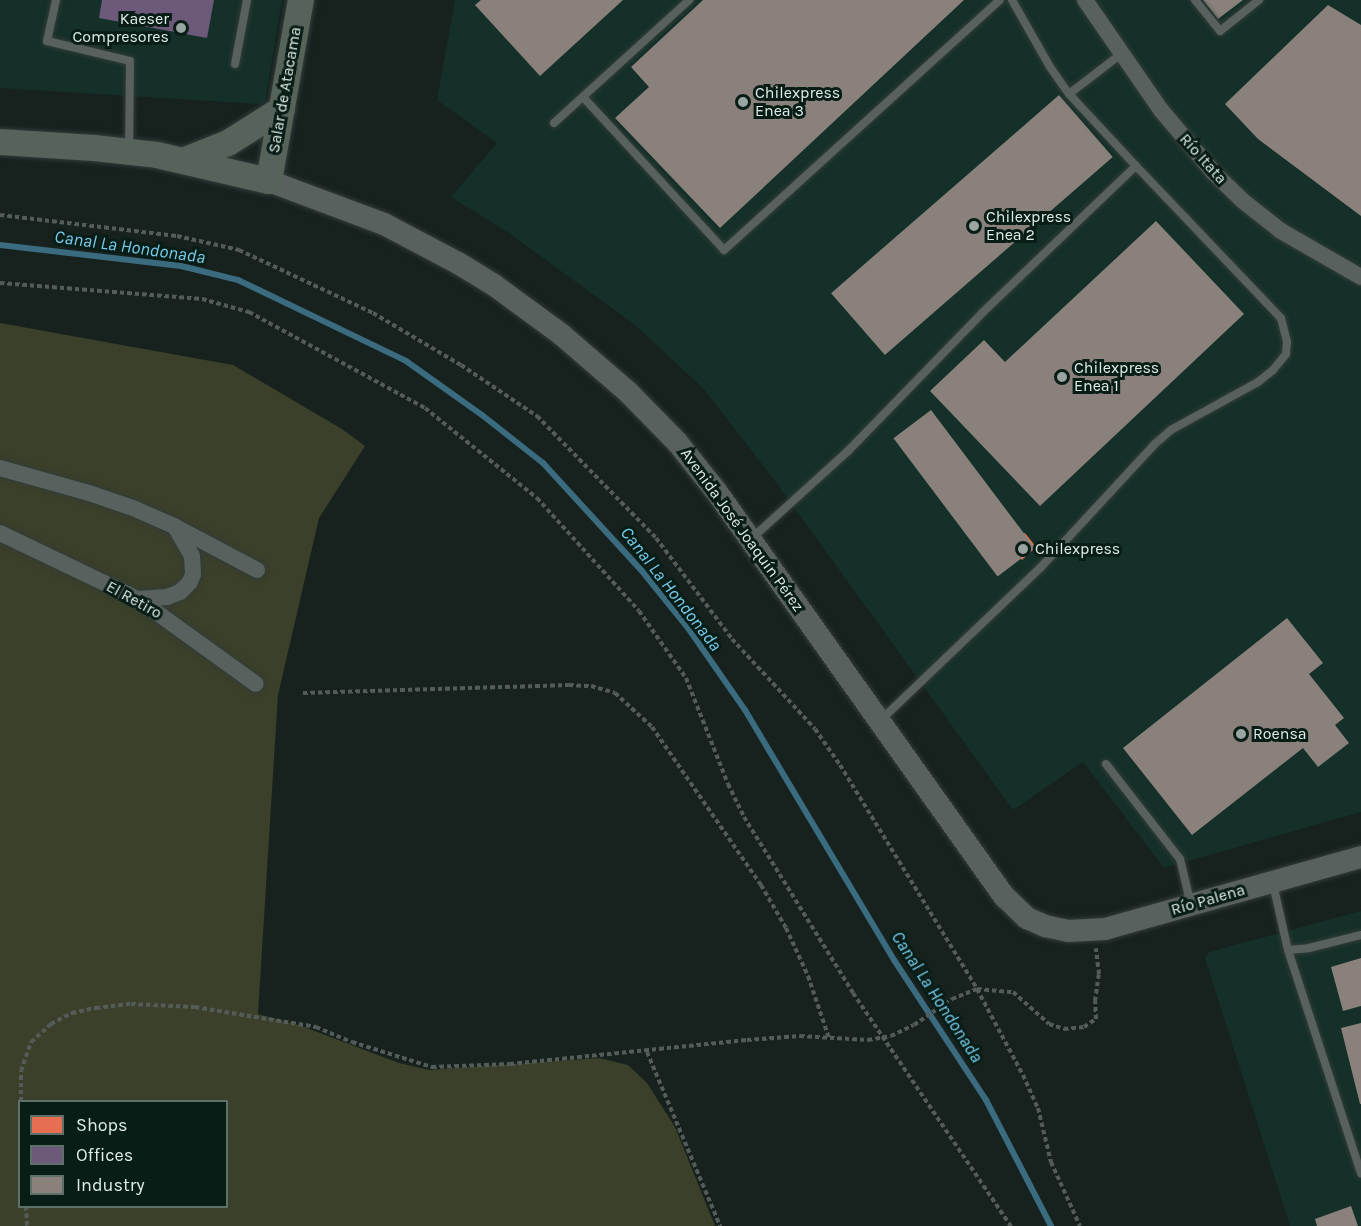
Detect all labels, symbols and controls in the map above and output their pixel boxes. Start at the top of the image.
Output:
place label: Kaeser Compresores [73,9,169,47]
marker: Kaeser Compresores [174,21,188,35]
street label: Salar de Atacama [264,25,306,155]
place label: Chilexpress Enea 3 [755,83,840,121]
marker: Chilexpress Enea 3 [736,95,750,109]
street label: Río Itata [1175,130,1231,188]
place label: Chilexpress Enea 2 [986,207,1071,245]
marker: Chilexpress Enea 2 [967,219,981,233]
water label: Canal La Hondonada [53,226,207,268]
place label: Chilexpress Enea 1 [1074,358,1159,396]
marker: Chilexpress Enea 1 [1055,370,1069,384]
street label: Avenida José Joaquín Pérez [676,445,808,615]
water label: Canal La Hondonada [616,522,726,656]
place label: Chilexpress [1035,539,1120,559]
marker: Chilexpress [1016,542,1030,556]
street label: El Retiro [103,577,165,623]
place label: Roensa [1253,724,1307,744]
marker: Roensa [1234,727,1248,741]
street label: Río Palena [1169,880,1247,920]
water label: Canal La Hondonada [886,927,988,1067]
legend [18,1100,228,1208]
text: Shops [76,1114,128,1136]
text: Offices [76,1144,133,1166]
text: Industry [76,1174,145,1196]

